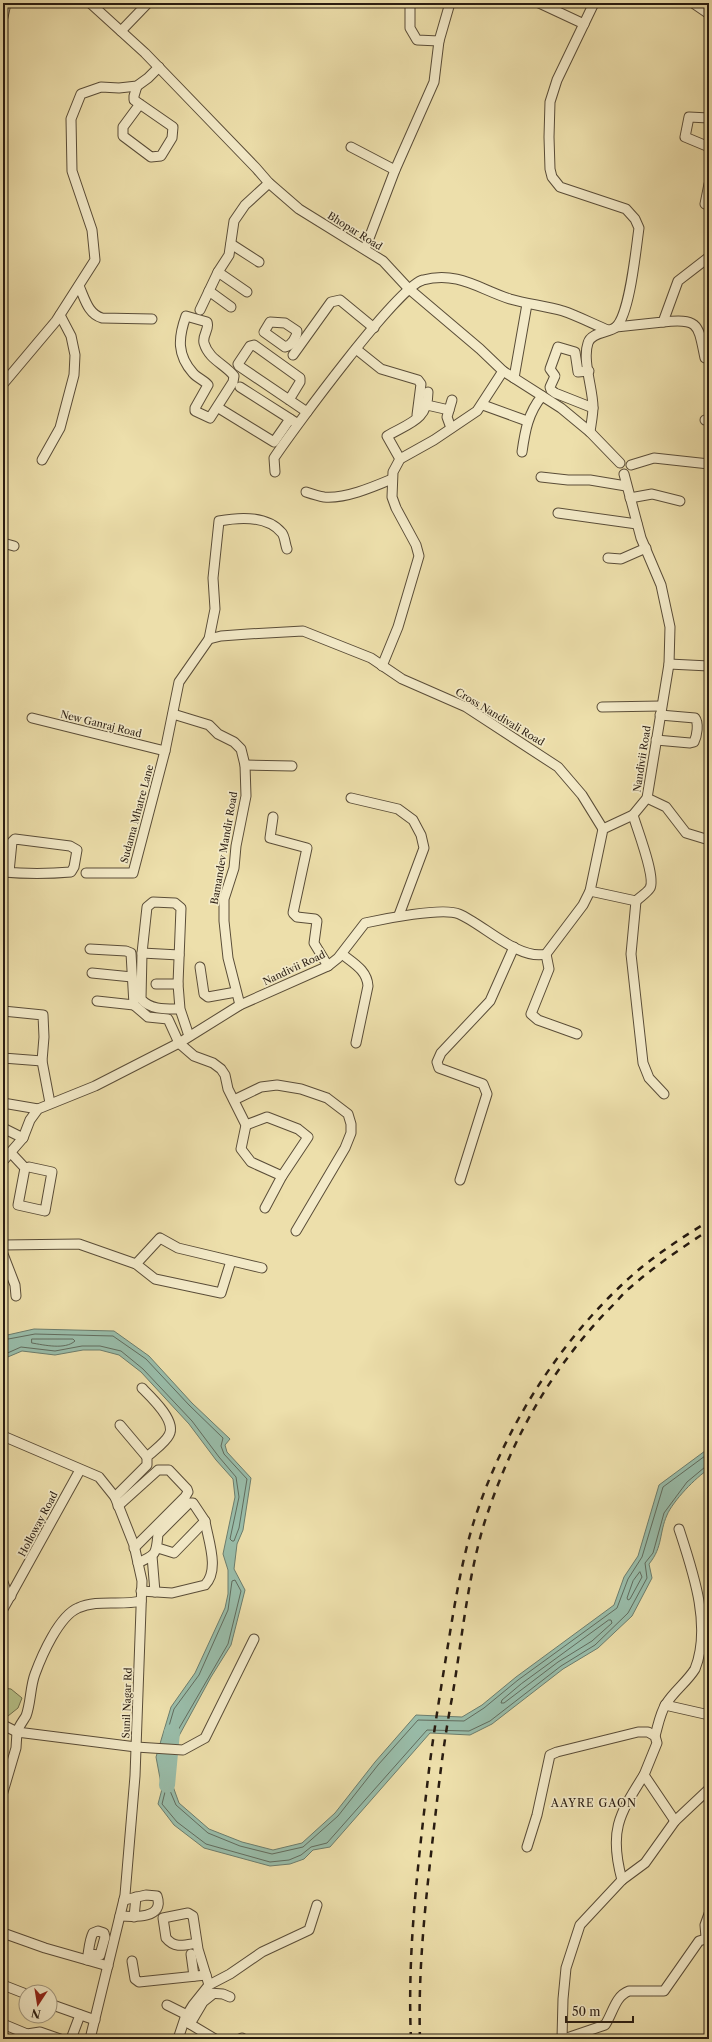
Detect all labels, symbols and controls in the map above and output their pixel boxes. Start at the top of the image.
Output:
street label: Bhopar Road [325,209,385,253]
street label: Cross Nandivali Road [453,685,547,749]
street label: New Ganraj Road [59,708,143,740]
street label: Nandivii Road [630,725,654,793]
street label: Sudama Mhatre Lane [118,763,157,865]
street label: Bamandev Mandir Road [208,791,240,905]
street label: Nandivii Road [261,948,327,988]
street label: Holloway Road [15,1489,61,1559]
street label: Sunil Nagar Rd [119,1667,135,1739]
district label: AAYRE GAON [550,1796,637,1810]
north arrow [18,1984,58,2024]
scale bar [566,1998,633,2024]
text: 50 m [572,2004,601,2019]
text: N [29,2006,42,2022]

